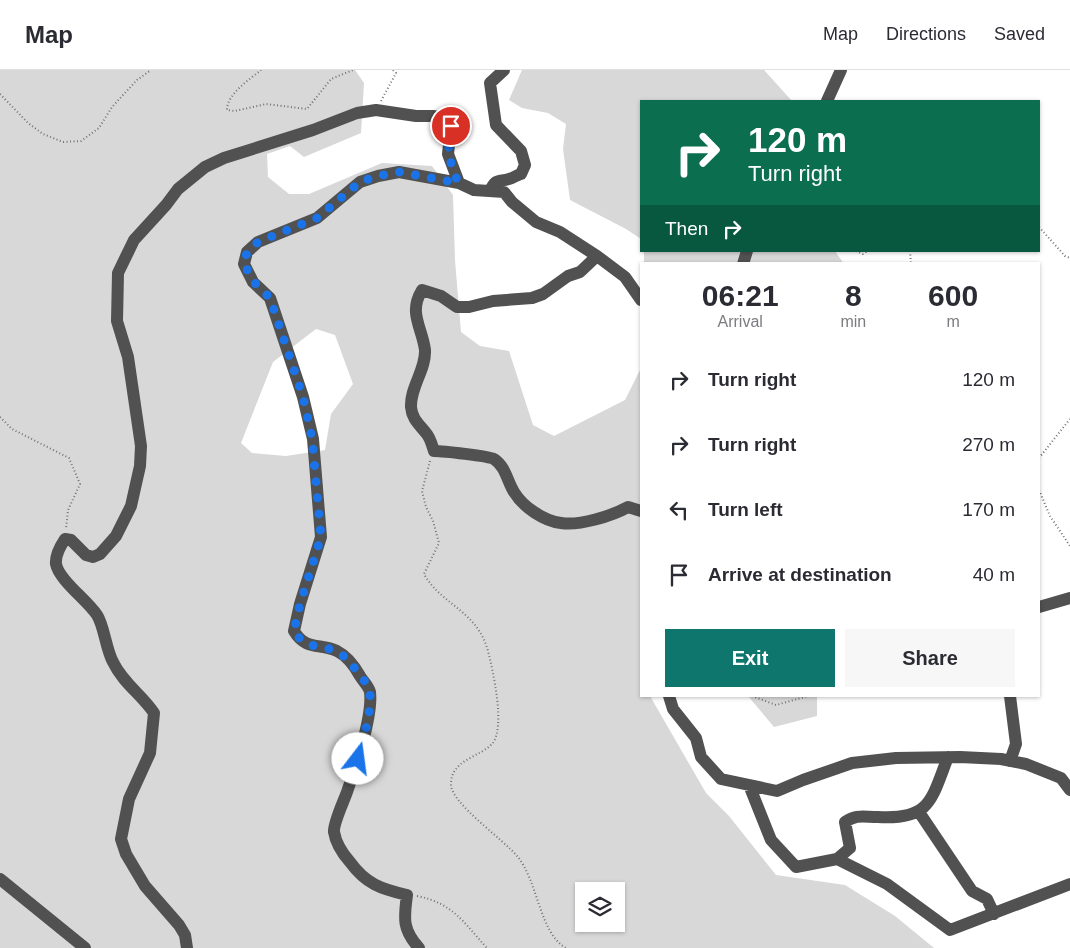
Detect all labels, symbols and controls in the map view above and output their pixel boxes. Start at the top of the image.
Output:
text: Map [25,21,73,48]
text: Map [823,24,858,44]
text: Directions [886,24,966,44]
text: Saved [994,24,1045,44]
pin [430,105,472,147]
icon: arrive [437,112,465,140]
icon: right [665,120,730,185]
text: 120 m [748,120,847,159]
text: Turn right [748,161,841,186]
icon: right [718,215,746,243]
text: Then [665,218,708,239]
text: 06:21 [702,279,779,312]
text: 8 [845,279,862,312]
text: 600 [928,279,978,312]
text: Arrival [718,313,763,330]
text: min [840,313,866,330]
text: m [946,313,960,330]
icon: right [665,366,693,394]
text: Turn right [708,369,796,390]
text: 120 m [962,369,1015,390]
icon: right [665,431,693,459]
text: Turn right [708,434,796,455]
text: 270 m [962,434,1015,455]
icon: left [665,496,693,524]
text: Turn left [708,499,783,520]
text: 170 m [962,499,1015,520]
icon: arrive [665,561,693,589]
text: Arrive at destination [708,564,892,585]
text: 40 m [973,564,1015,585]
button: Exit [665,629,835,687]
button: Share [845,629,1015,687]
position arrow [331,732,383,784]
map controls [575,882,625,932]
button: layers [575,882,625,932]

